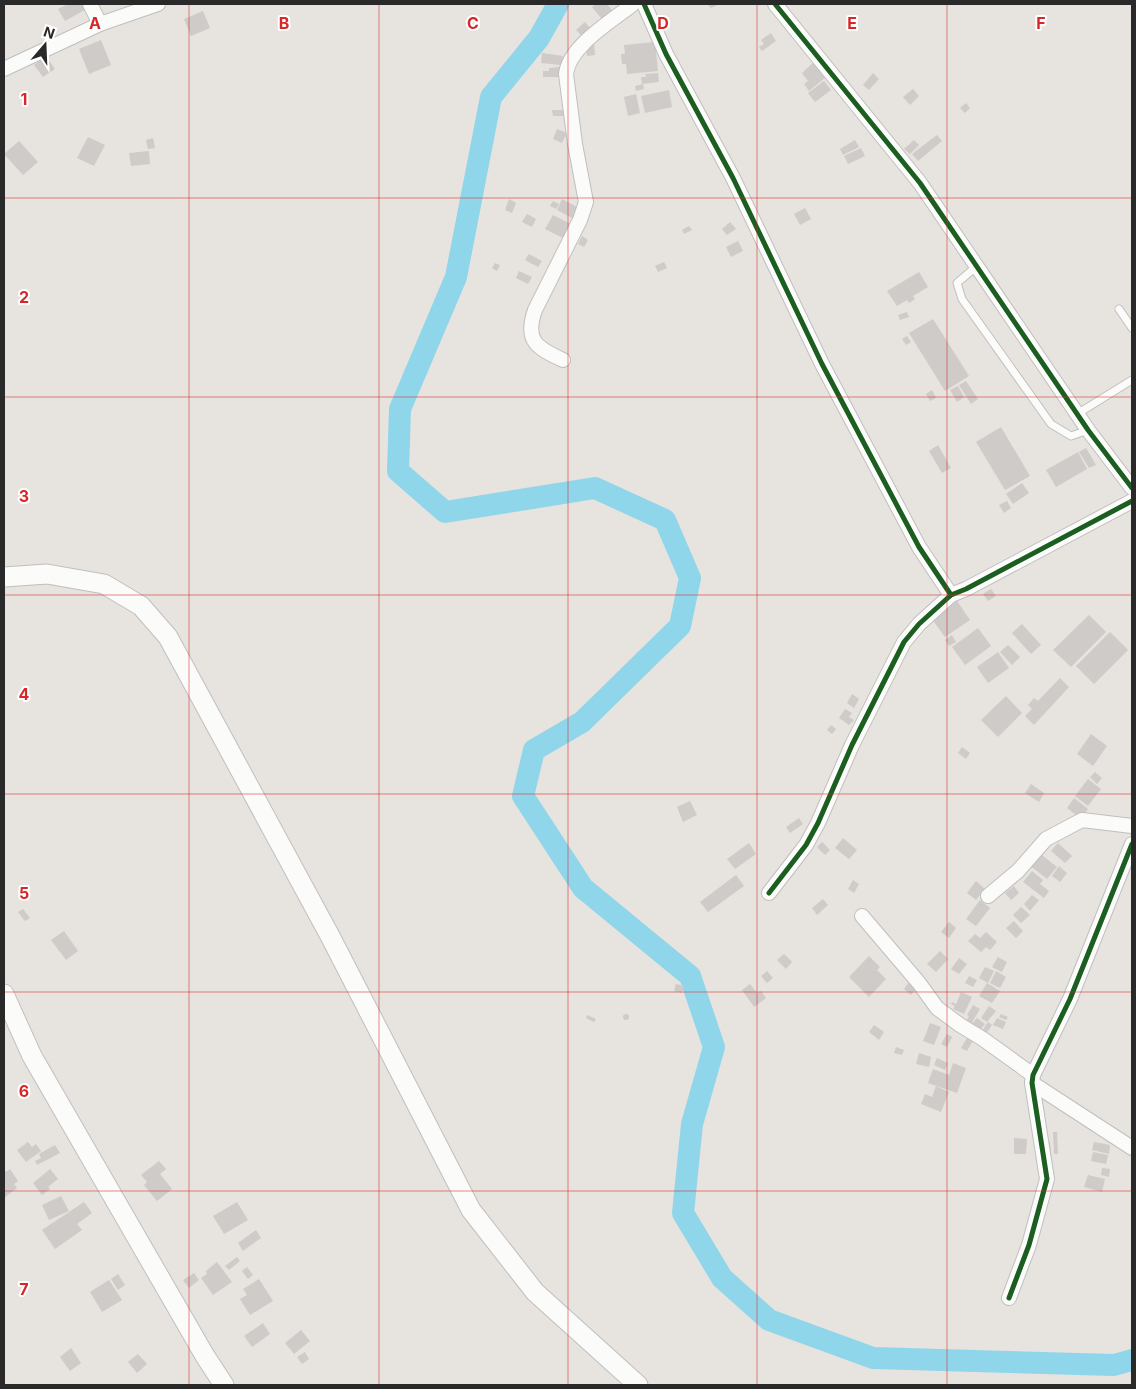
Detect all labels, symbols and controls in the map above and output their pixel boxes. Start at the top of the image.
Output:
text: A [89,13,101,33]
text: B [279,13,289,33]
text: C [467,13,479,33]
text: D [657,13,669,33]
text: E [847,13,857,33]
text: F [1036,13,1046,33]
north arrow [20,20,70,70]
text: N [42,22,57,42]
text: 1 [21,89,27,109]
text: 2 [19,287,29,307]
text: 3 [19,486,29,506]
text: 4 [19,684,30,704]
text: 5 [19,883,29,903]
text: 6 [19,1081,29,1101]
text: 7 [19,1279,29,1299]

